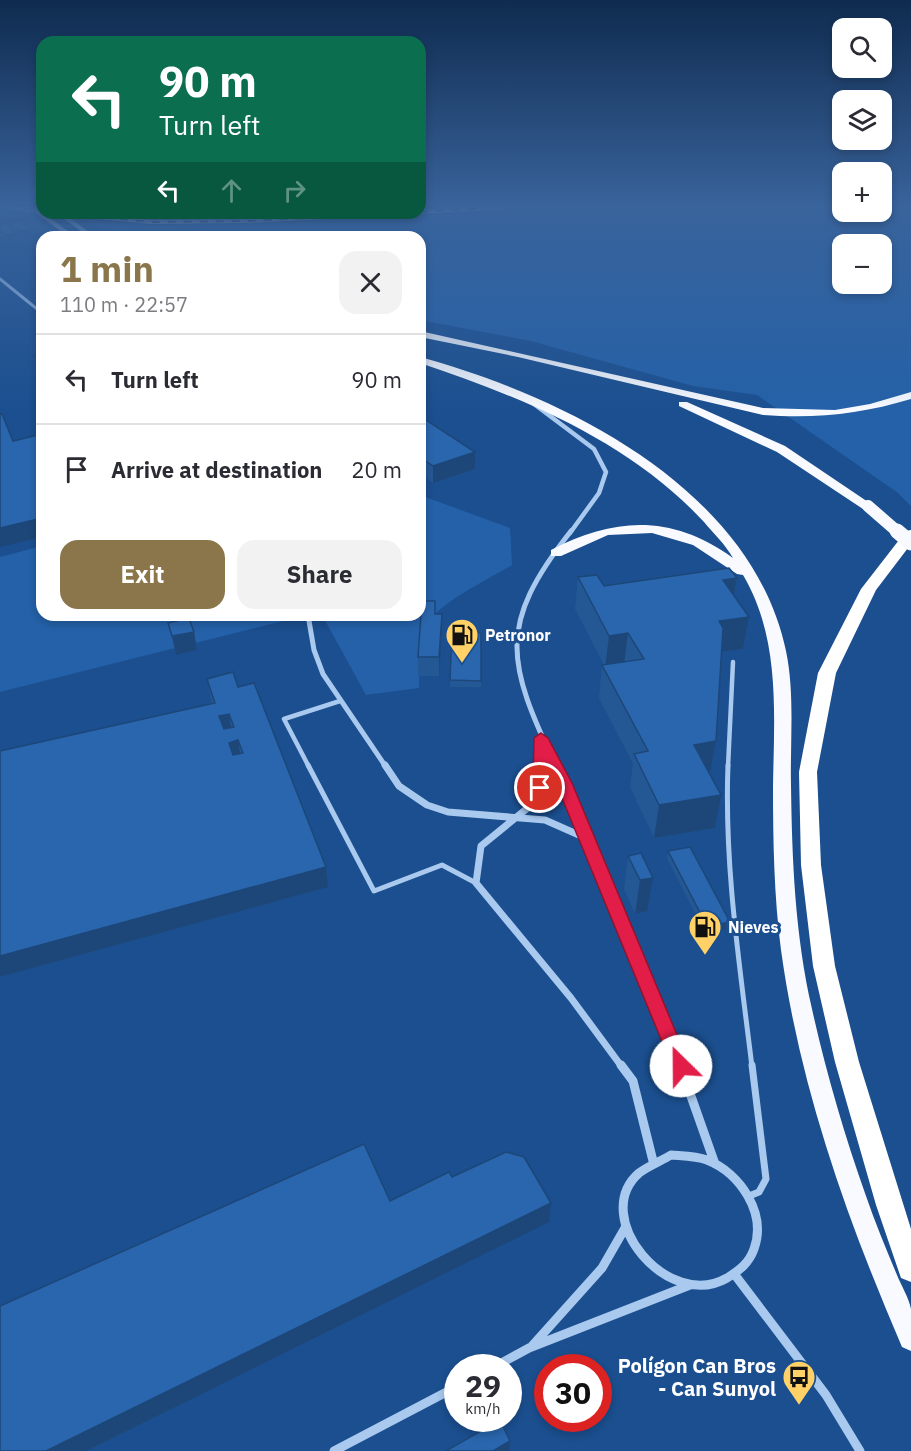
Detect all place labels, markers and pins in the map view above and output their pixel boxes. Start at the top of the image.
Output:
fuel station icon: Petronor [444,617,480,664]
place label: Petronor [485,625,551,645]
pin [514,762,565,813]
fuel station icon: Nieves [687,909,723,956]
place label: Nieves [728,917,779,937]
place label: Polígon Can Bros - Can Sunyol [618,1352,776,1402]
bus stop icon: Polígon Can Bros - Can Sunyol [781,1359,817,1406]

